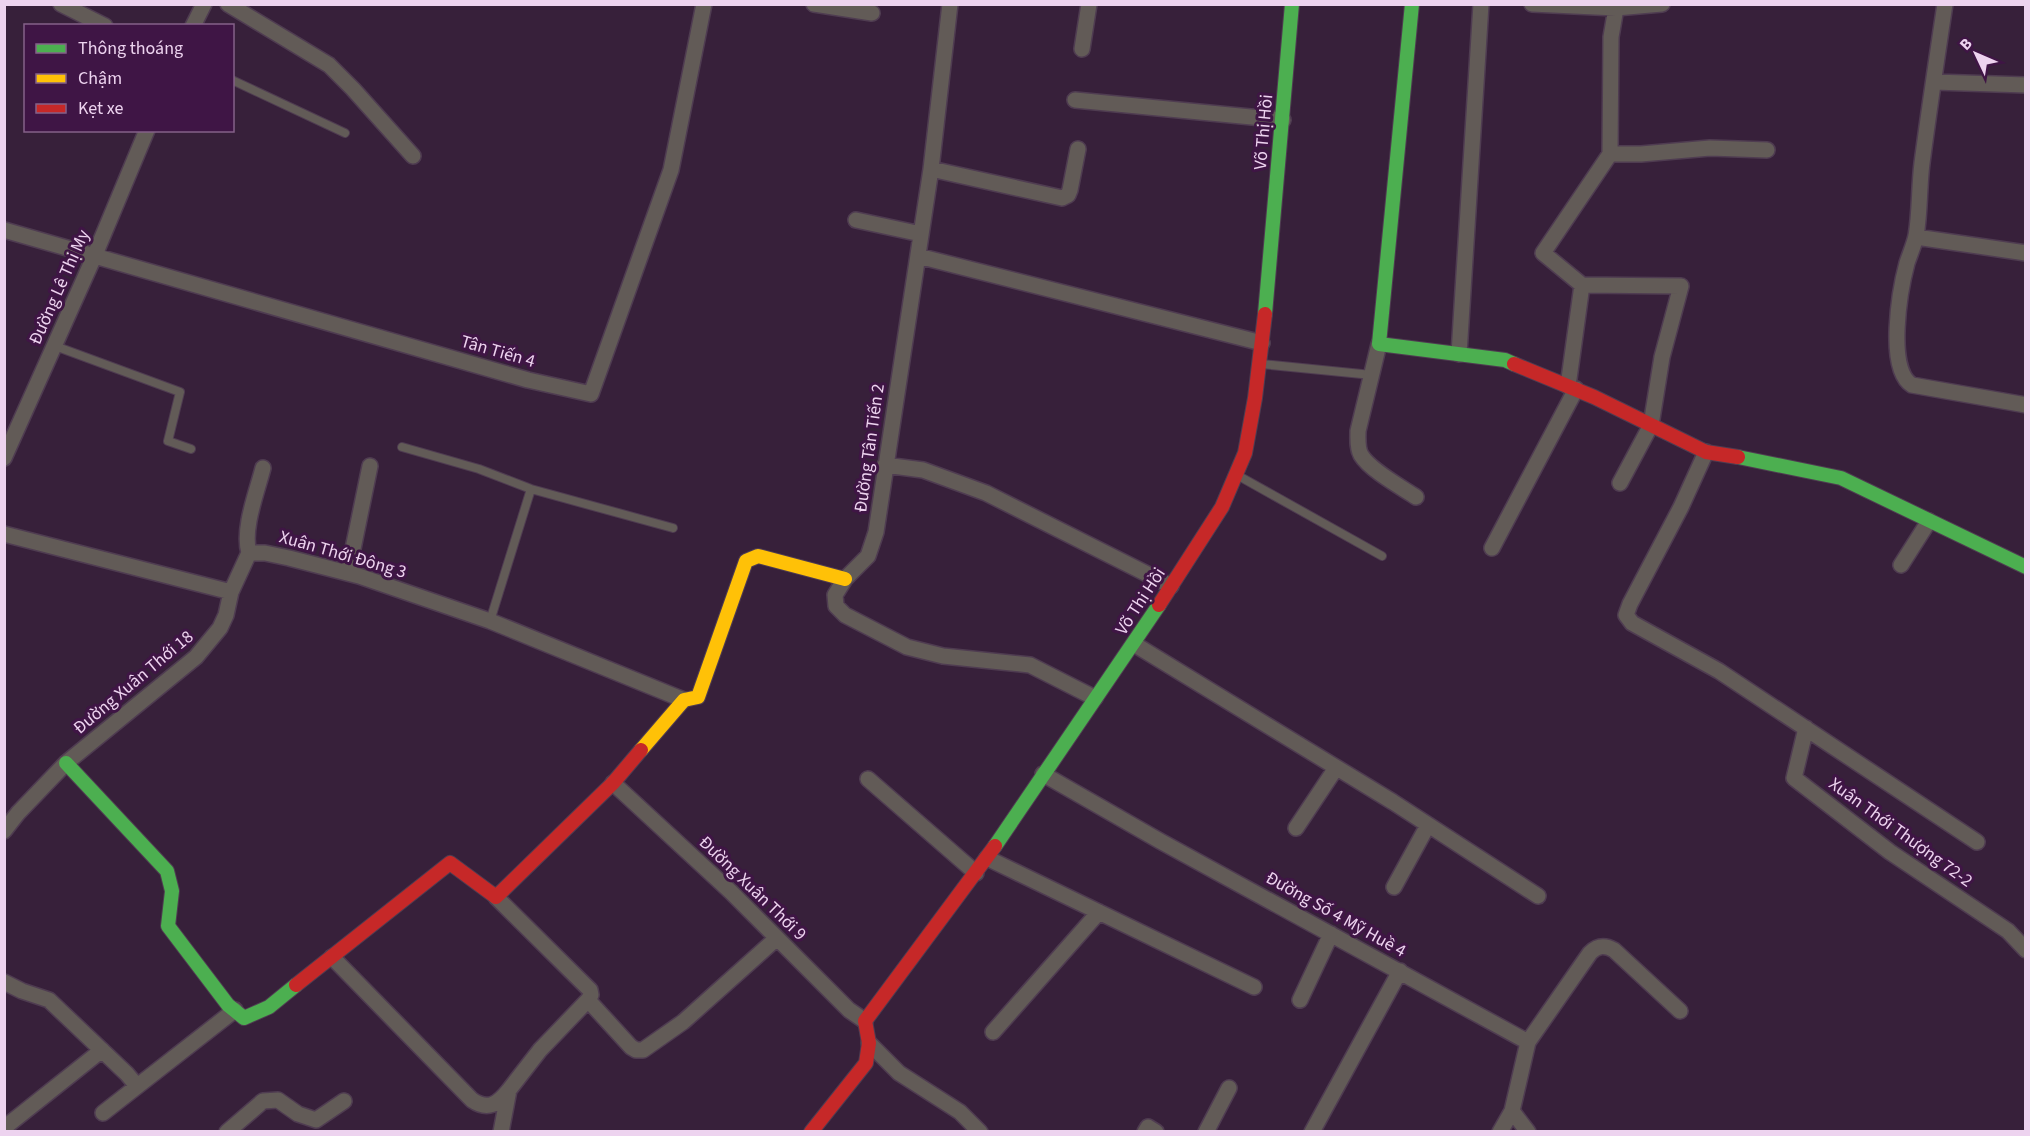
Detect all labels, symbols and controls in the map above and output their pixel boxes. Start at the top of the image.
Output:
legend [24,24,234,132]
north arrow [1946,24,2006,84]
text: B [1955,33,1977,55]
text: Thông thoáng [78,36,183,61]
text: Chậm [78,66,122,91]
street label: Võ Thị Hồi [1248,93,1279,171]
text: Kẹt xe [78,96,123,121]
street label: Đường Lê Thị My [23,225,96,349]
street label: Tân Tiến 4 [458,329,538,374]
street label: Đường Tân Tiến 2 [848,382,891,514]
street label: Xuân Thới Đông 3 [276,524,409,585]
street label: Võ Thị Hồi [1109,563,1172,640]
street label: Đường Xuân Thới 18 [68,625,199,740]
street label: Xuân Thới Thượng 72-2 [1824,772,1978,893]
street label: Đường Xuân Thới 9 [693,830,812,946]
street label: Đường Số 4 Mỹ Huề 4 [1261,865,1411,963]

